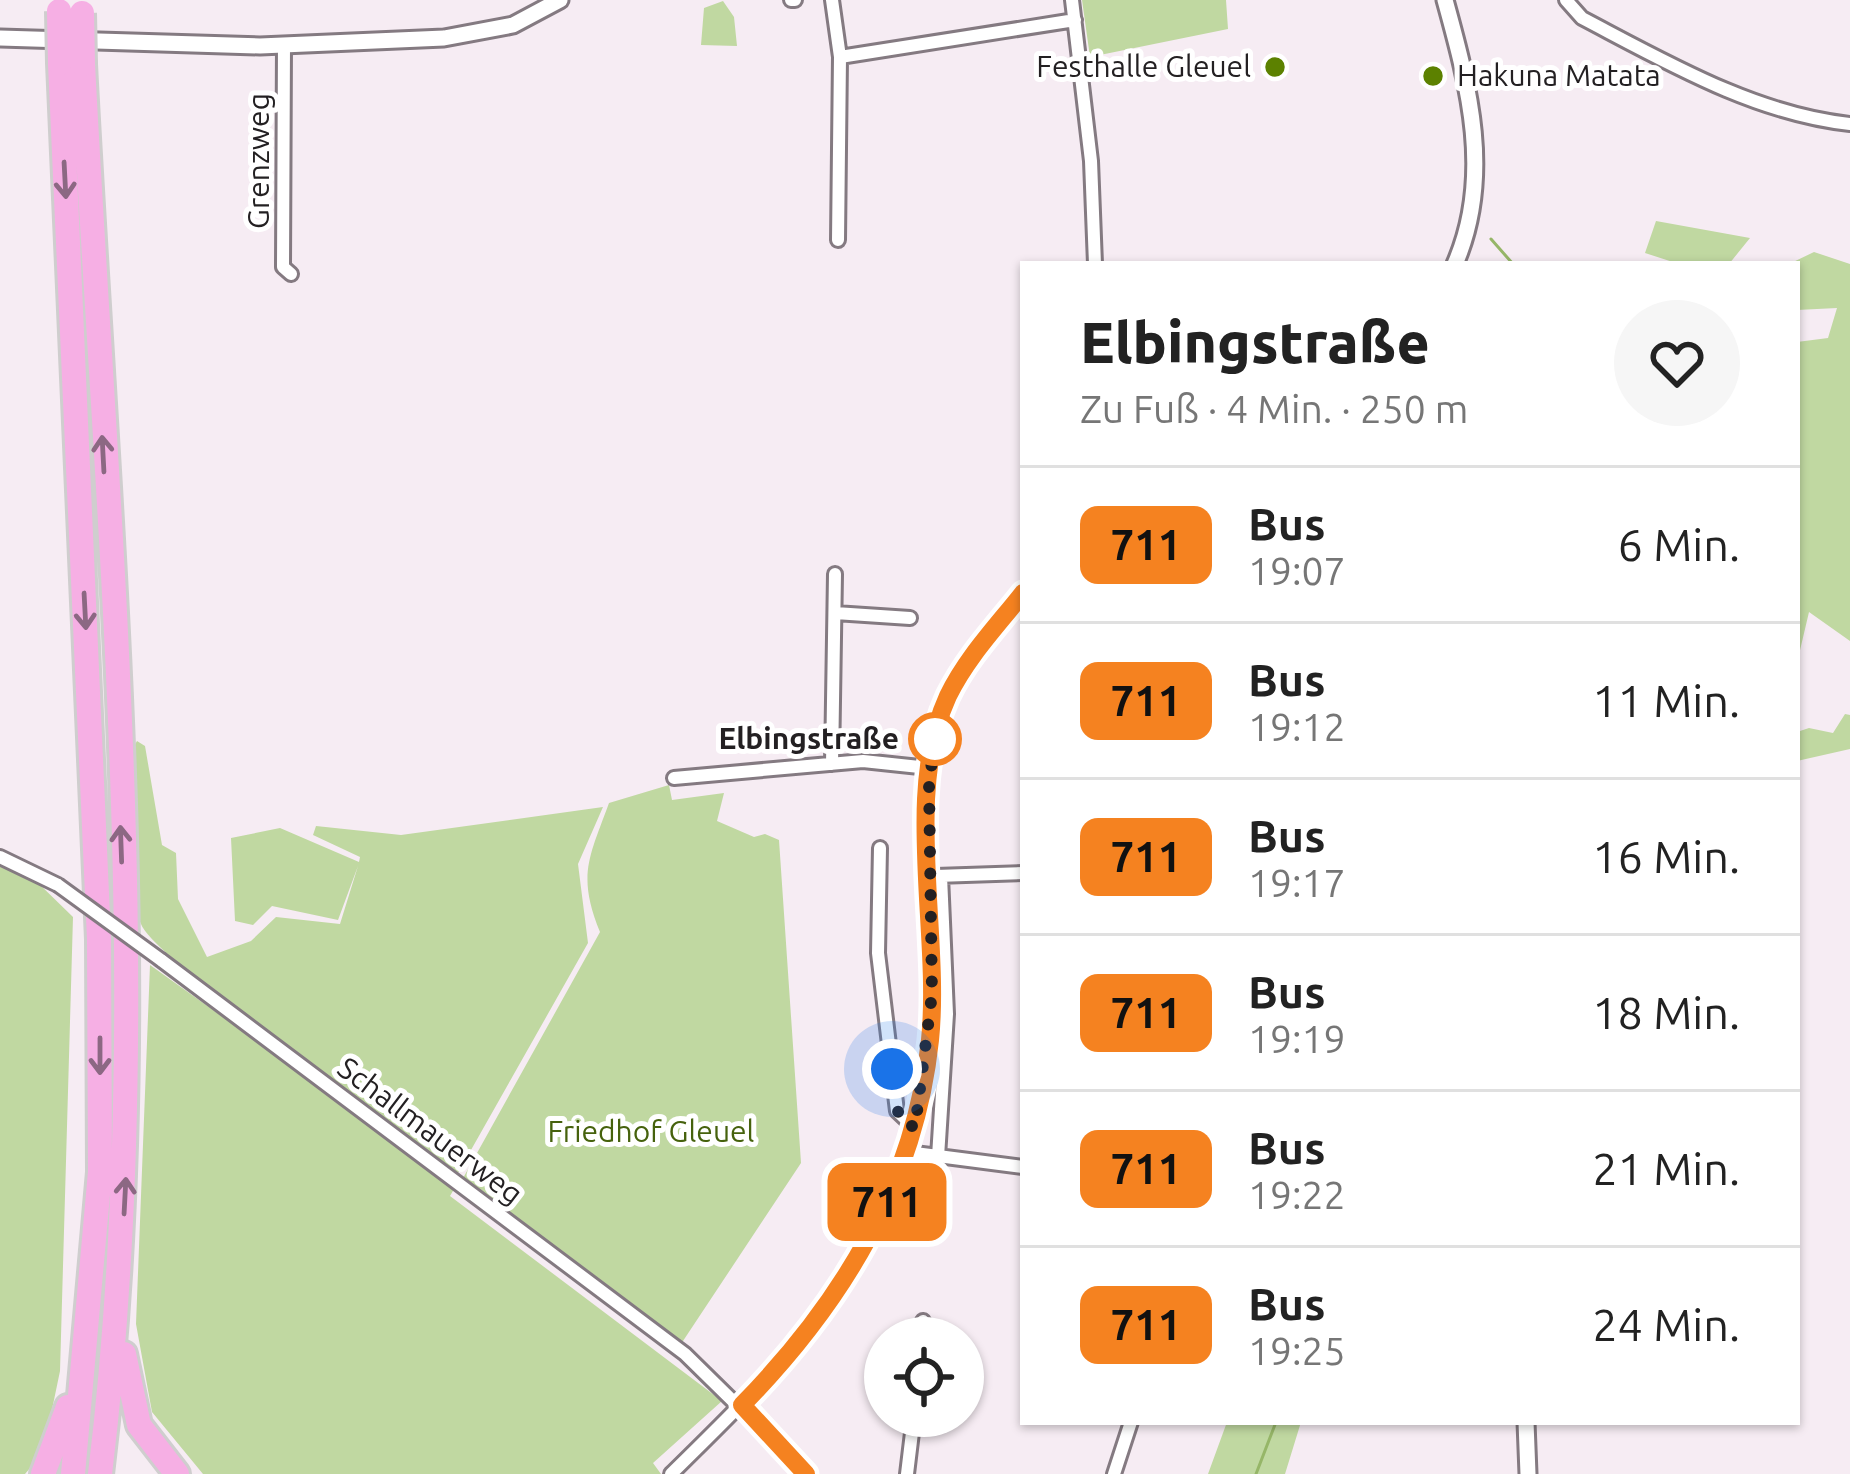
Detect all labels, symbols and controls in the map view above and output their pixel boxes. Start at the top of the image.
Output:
place label: Festhalle Gleuel [1036,49,1251,83]
marker: Festhalle Gleuel [1262,54,1288,80]
place label: Hakuna Matata [1457,58,1661,92]
marker: Hakuna Matata [1420,63,1446,89]
street label: Grenzweg [241,93,275,229]
one-way arrow [54,160,77,199]
button: heart [1614,300,1740,426]
text: Elbingstraße [1080,310,1430,374]
text: Zu Fuß · 4 Min. · 250 m [1080,387,1468,430]
one-way arrow [91,435,114,474]
text: Bus [1248,498,1325,549]
text: 6 Min. [1618,519,1740,570]
text: 711 [1110,521,1182,568]
text: 19:07 [1248,549,1346,592]
one-way arrow [73,591,96,630]
text: Bus [1248,654,1325,705]
text: 11 Min. [1592,675,1740,726]
text: 711 [1110,677,1182,724]
text: 19:12 [1248,705,1346,748]
marker: Elbingstraße [910,714,960,764]
place label: Elbingstraße [718,721,899,755]
text: Bus [1248,810,1325,861]
one-way arrow [109,825,132,864]
text: 16 Min. [1592,831,1740,882]
text: 711 [1110,833,1182,880]
text: 19:17 [1248,861,1346,904]
text: Bus [1248,966,1325,1017]
text: 18 Min. [1592,987,1740,1038]
text: 711 [1110,989,1182,1036]
text: 19:19 [1248,1017,1346,1060]
one-way arrow [88,1036,111,1075]
your location [862,1039,922,1099]
street label: Schallmauerweg [332,1050,529,1211]
park label: Friedhof Gleuel [548,1114,755,1148]
text: Bus [1248,1122,1325,1173]
text: 21 Min. [1592,1143,1740,1194]
text: 711 [1110,1145,1182,1192]
line badge: 711 [818,1163,956,1241]
text: 19:22 [1248,1173,1346,1216]
one-way arrow [114,1178,137,1217]
text: 711 [851,1178,923,1225]
text: Bus [1248,1278,1325,1329]
text: 24 Min. [1592,1299,1740,1350]
text: 711 [1110,1301,1182,1348]
map controls [864,1317,984,1437]
button: locate [864,1317,984,1437]
text: 19:25 [1248,1329,1346,1372]

